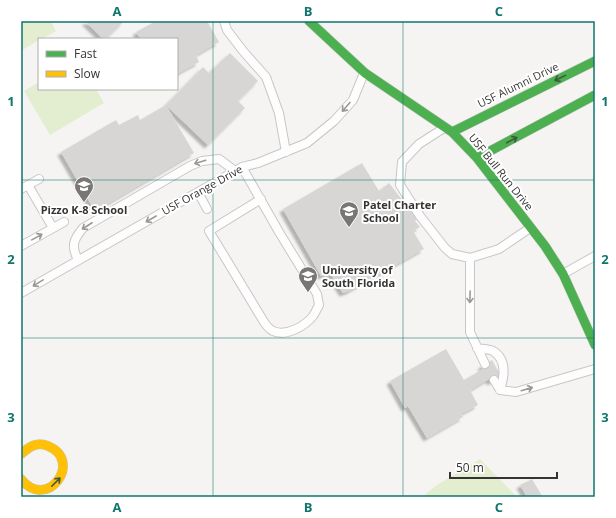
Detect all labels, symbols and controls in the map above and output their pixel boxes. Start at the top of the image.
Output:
text: A [113,2,122,20]
text: B [304,2,313,20]
text: C [495,2,503,20]
legend [38,38,178,90]
text: Fast [74,45,97,62]
street label: USF Alumni Drive [475,58,561,111]
text: Slow [74,65,101,82]
one-way arrow [554,75,566,82]
text: 1 [7,92,15,110]
text: 1 [601,92,609,110]
one-way arrow [342,101,351,112]
street label: USF Bull Run Drive [466,130,537,213]
one-way arrow [505,135,517,143]
one-way arrow [194,159,207,166]
street label: USF Orange Drive [159,161,245,218]
school or university icon: Pizzo K-8 School [73,175,95,203]
place label: Patel Charter School [363,197,436,225]
school or university icon: Patel Charter School [338,200,360,228]
place label: Pizzo K-8 School [41,202,127,217]
one-way arrow [145,215,157,223]
one-way arrow [82,222,93,230]
one-way arrow [31,232,43,240]
text: 2 [7,250,15,268]
text: 2 [601,250,609,268]
place label: University of South Florida [322,262,395,290]
school or university icon: University of South Florida [297,265,319,293]
one-way arrow [32,280,44,288]
one-way arrow [466,290,473,303]
one-way arrow [520,385,533,392]
text: 3 [7,408,15,426]
text: 3 [601,408,609,426]
scale bar [450,454,557,480]
text: 50 m [456,459,484,476]
one-way arrow [51,477,61,487]
text: A [113,498,122,516]
text: B [304,498,313,516]
text: C [495,498,503,516]

